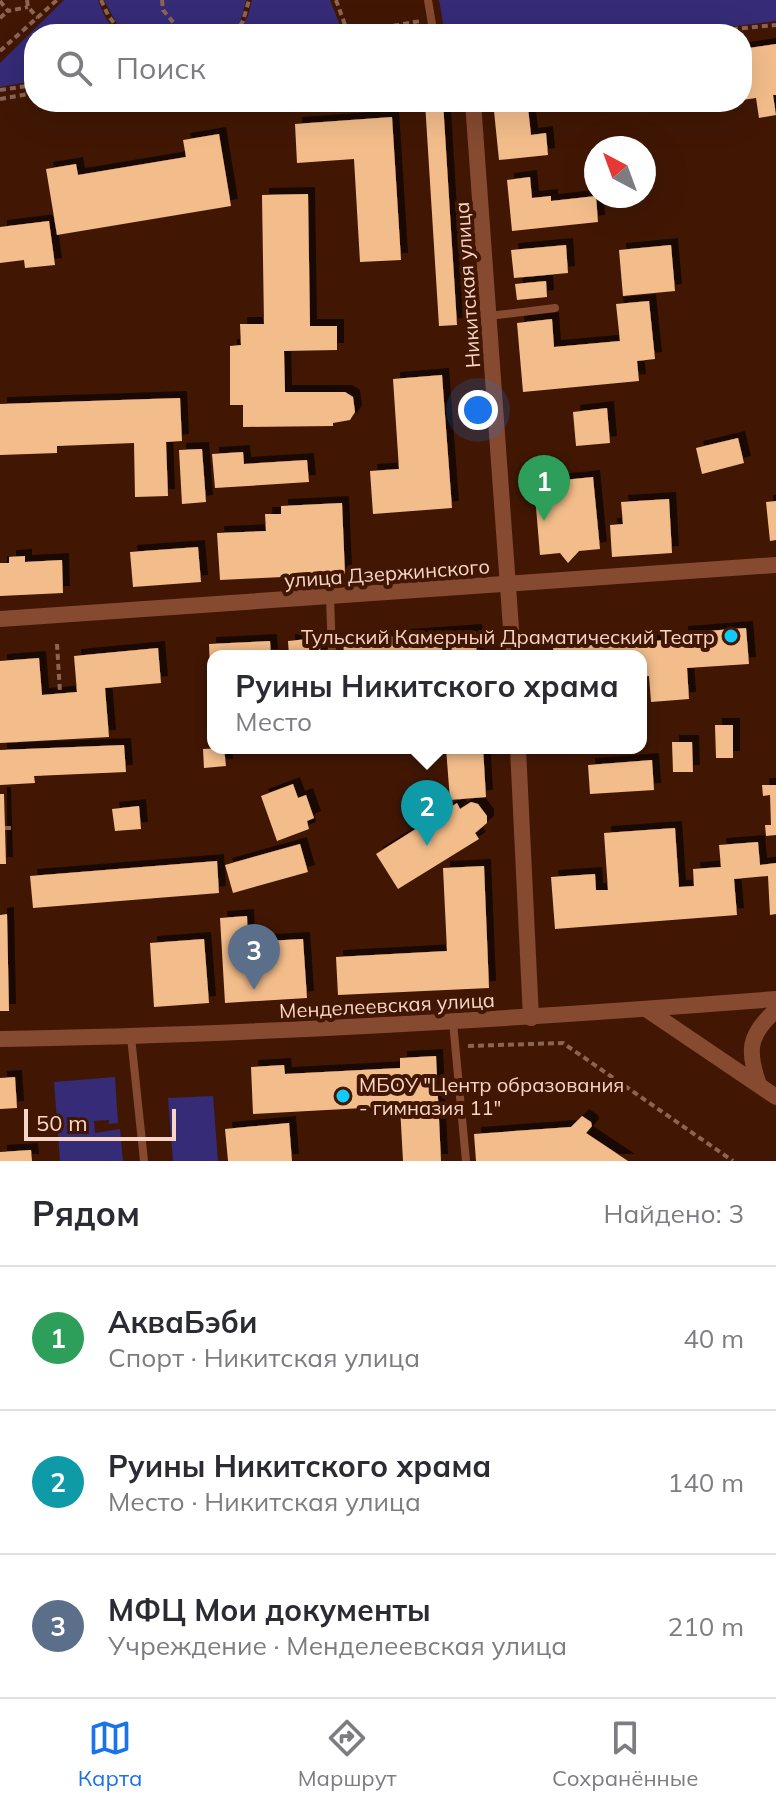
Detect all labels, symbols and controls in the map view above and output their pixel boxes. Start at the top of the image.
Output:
search box [24,24,752,112]
icon: search [52,46,96,90]
text: Поиск [116,49,206,87]
north arrow [584,136,656,208]
street label: Никитская улица [449,201,485,369]
your location [458,390,498,430]
pin: 1 [518,455,570,521]
street label: улица Дзержинского [283,553,491,593]
place label: Тульский Камерный Драматический Театр [301,624,715,649]
marker: Тульский Камерный Драматический Театр [722,627,740,645]
popup [207,650,647,754]
text: Руины Никитского храма [235,667,619,705]
text: Место [235,705,312,738]
pin: 2 [401,780,453,846]
pin: 3 [228,924,280,990]
street label: Менделеевская улица [278,987,496,1023]
place label: МБОУ "Центр образования - гимназия 11" [359,1072,624,1120]
marker: МБОУ "Центр образования - гимназия 11" [334,1087,352,1105]
scale bar [24,1105,176,1141]
text: 50 m [36,1109,87,1137]
text: Рядом [32,1192,140,1235]
text: Найдено: 3 [604,1197,744,1230]
text: АкваБэби [108,1303,258,1341]
text: 1 [50,1322,66,1355]
text: 40 m [683,1322,744,1355]
text: Спорт · Никитская улица [108,1341,420,1374]
text: Руины Никитского храма [108,1447,491,1485]
text: 2 [50,1466,66,1499]
text: 140 m [668,1466,744,1499]
text: Место · Никитская улица [108,1485,421,1518]
text: МФЦ Мои документы [108,1591,431,1629]
text: 3 [50,1610,66,1643]
text: 210 m [668,1610,744,1643]
text: Учреждение · Менделеевская улица [108,1629,567,1662]
tab: Карта [78,1716,142,1792]
tab: Маршрут [298,1716,397,1792]
tab: Сохранённые [552,1716,698,1792]

